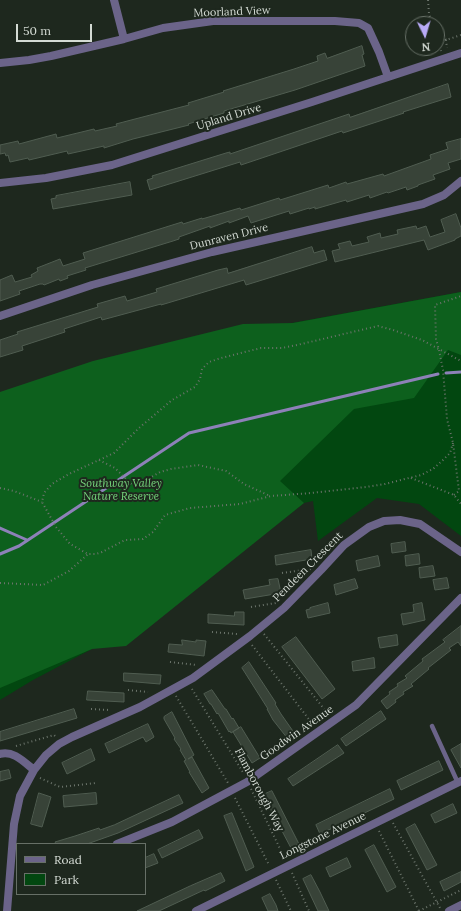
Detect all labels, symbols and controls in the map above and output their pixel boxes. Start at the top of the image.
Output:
street label: Moorland View [193,4,271,20]
scale bar [18,16,94,42]
north arrow [405,16,445,56]
text: 50 m [23,23,51,38]
text: N [421,40,431,54]
street label: Upland Drive [195,101,263,133]
street label: Dunraven Drive [188,221,270,253]
park label: Southway Valley Nature Reserve [80,477,162,503]
street label: Pendeen Crescent [270,529,346,605]
street label: Goodwin Avenue [258,703,336,763]
street label: Flamborough Way [231,746,287,834]
street label: Longstone Avenue [278,809,368,863]
legend [16,843,146,895]
text: Road [54,852,82,867]
text: Park [54,872,79,887]

